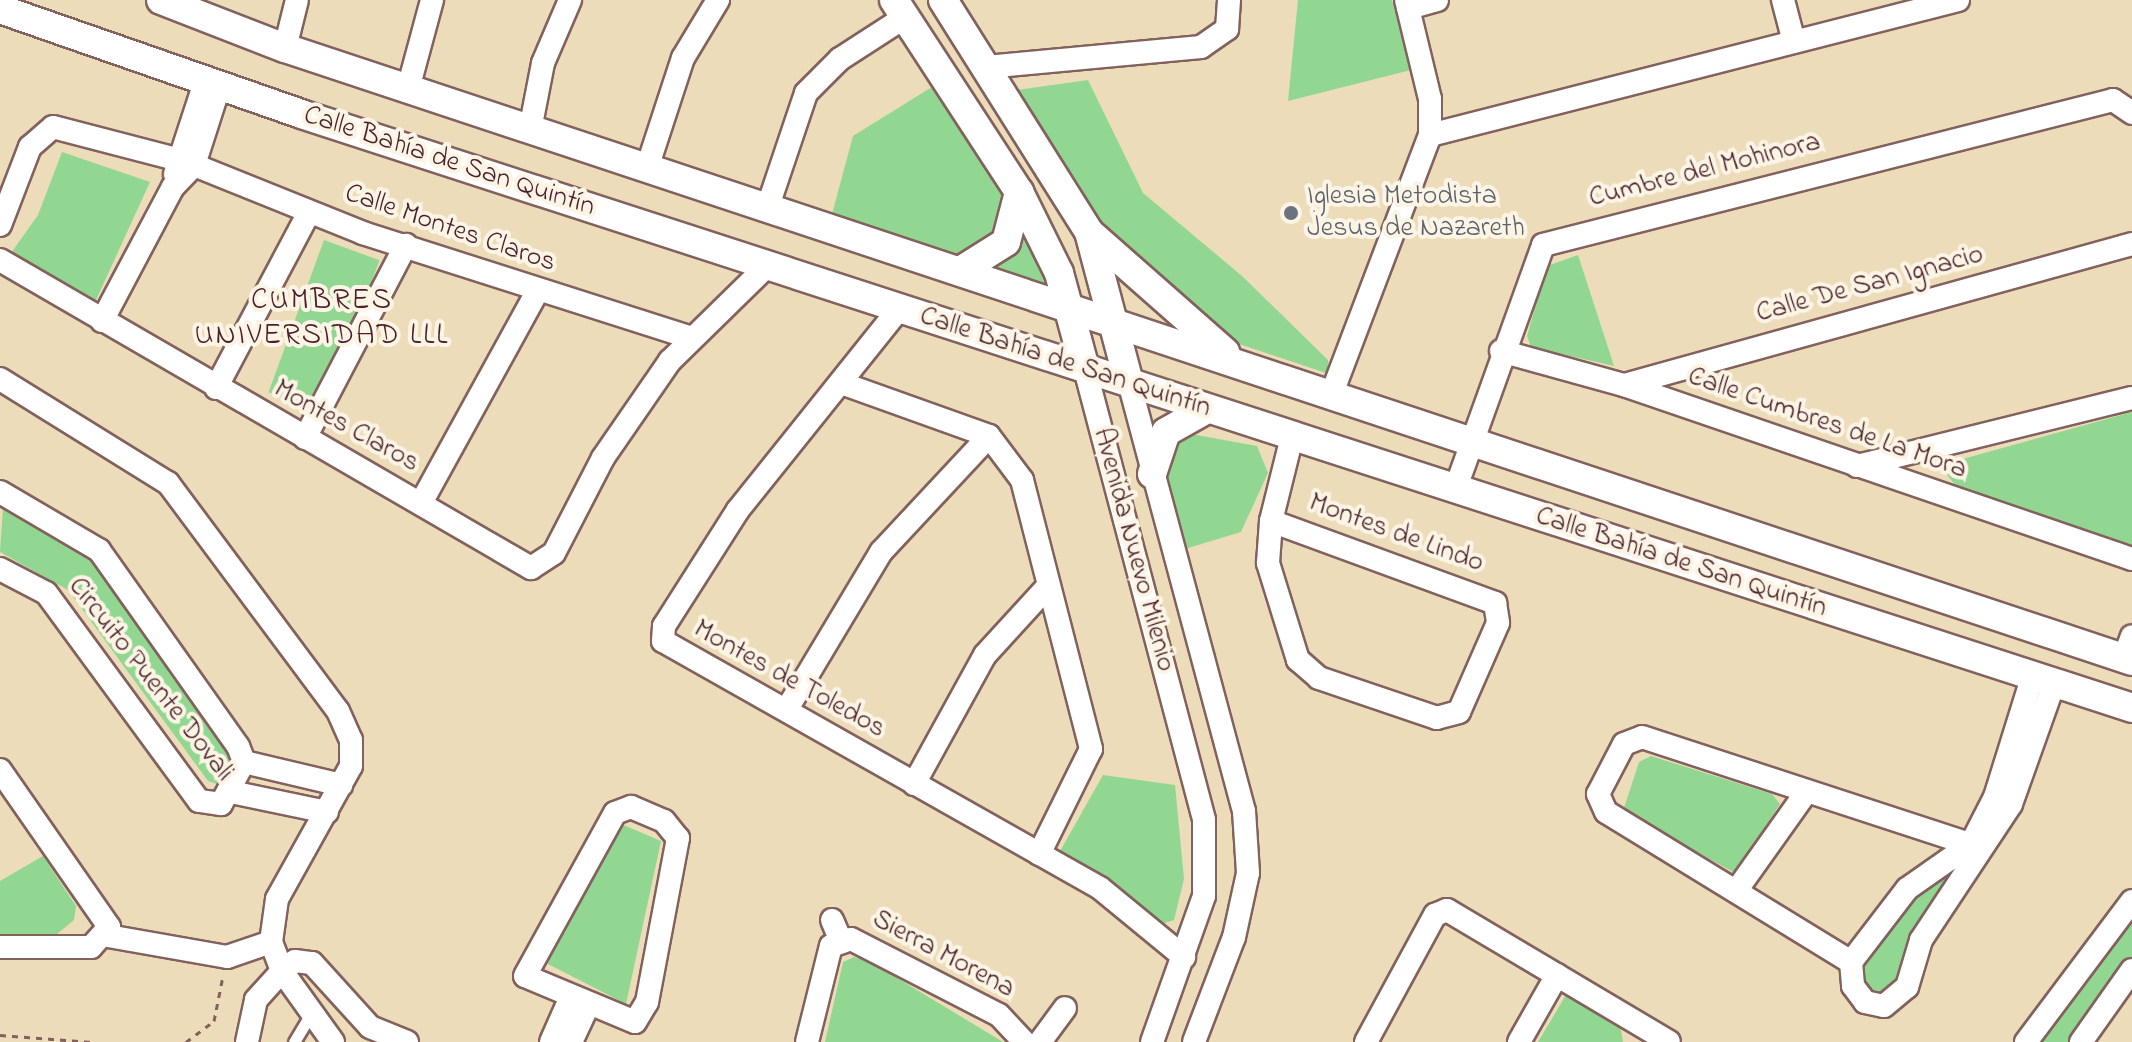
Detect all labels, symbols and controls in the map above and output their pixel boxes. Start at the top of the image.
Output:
street label: Calle Bahía de San Quintín [299,99,599,225]
street label: Cumbre del Mohinora [1586,126,1824,216]
street label: Calle Montes Claros [340,177,560,281]
place label: Iglesia Metodista Jesus de Nazareth [1307,180,1525,246]
marker: Iglesia Metodista Jesus de Nazareth [1282,204,1300,222]
street label: Calle De San Ignacio [1753,239,1987,331]
district label: CUMBRES UNIVERSIDAD LLL [195,283,449,354]
street label: Calle Bahía de San Quintín [915,300,1215,426]
street label: Calle Cumbres de La Mora [1683,360,1971,488]
street label: Montes Claros [267,373,425,481]
street label: Avenida Nuevo Milenio [1084,425,1182,675]
street label: Montes de Lindo [1304,487,1488,581]
street label: Calle Bahía de San Quintín [1531,500,1831,626]
street label: Circuito Puente Dovali [60,571,240,789]
street label: Montes de Toledos [687,613,891,747]
street label: Sierra Morena [866,903,1020,1007]

